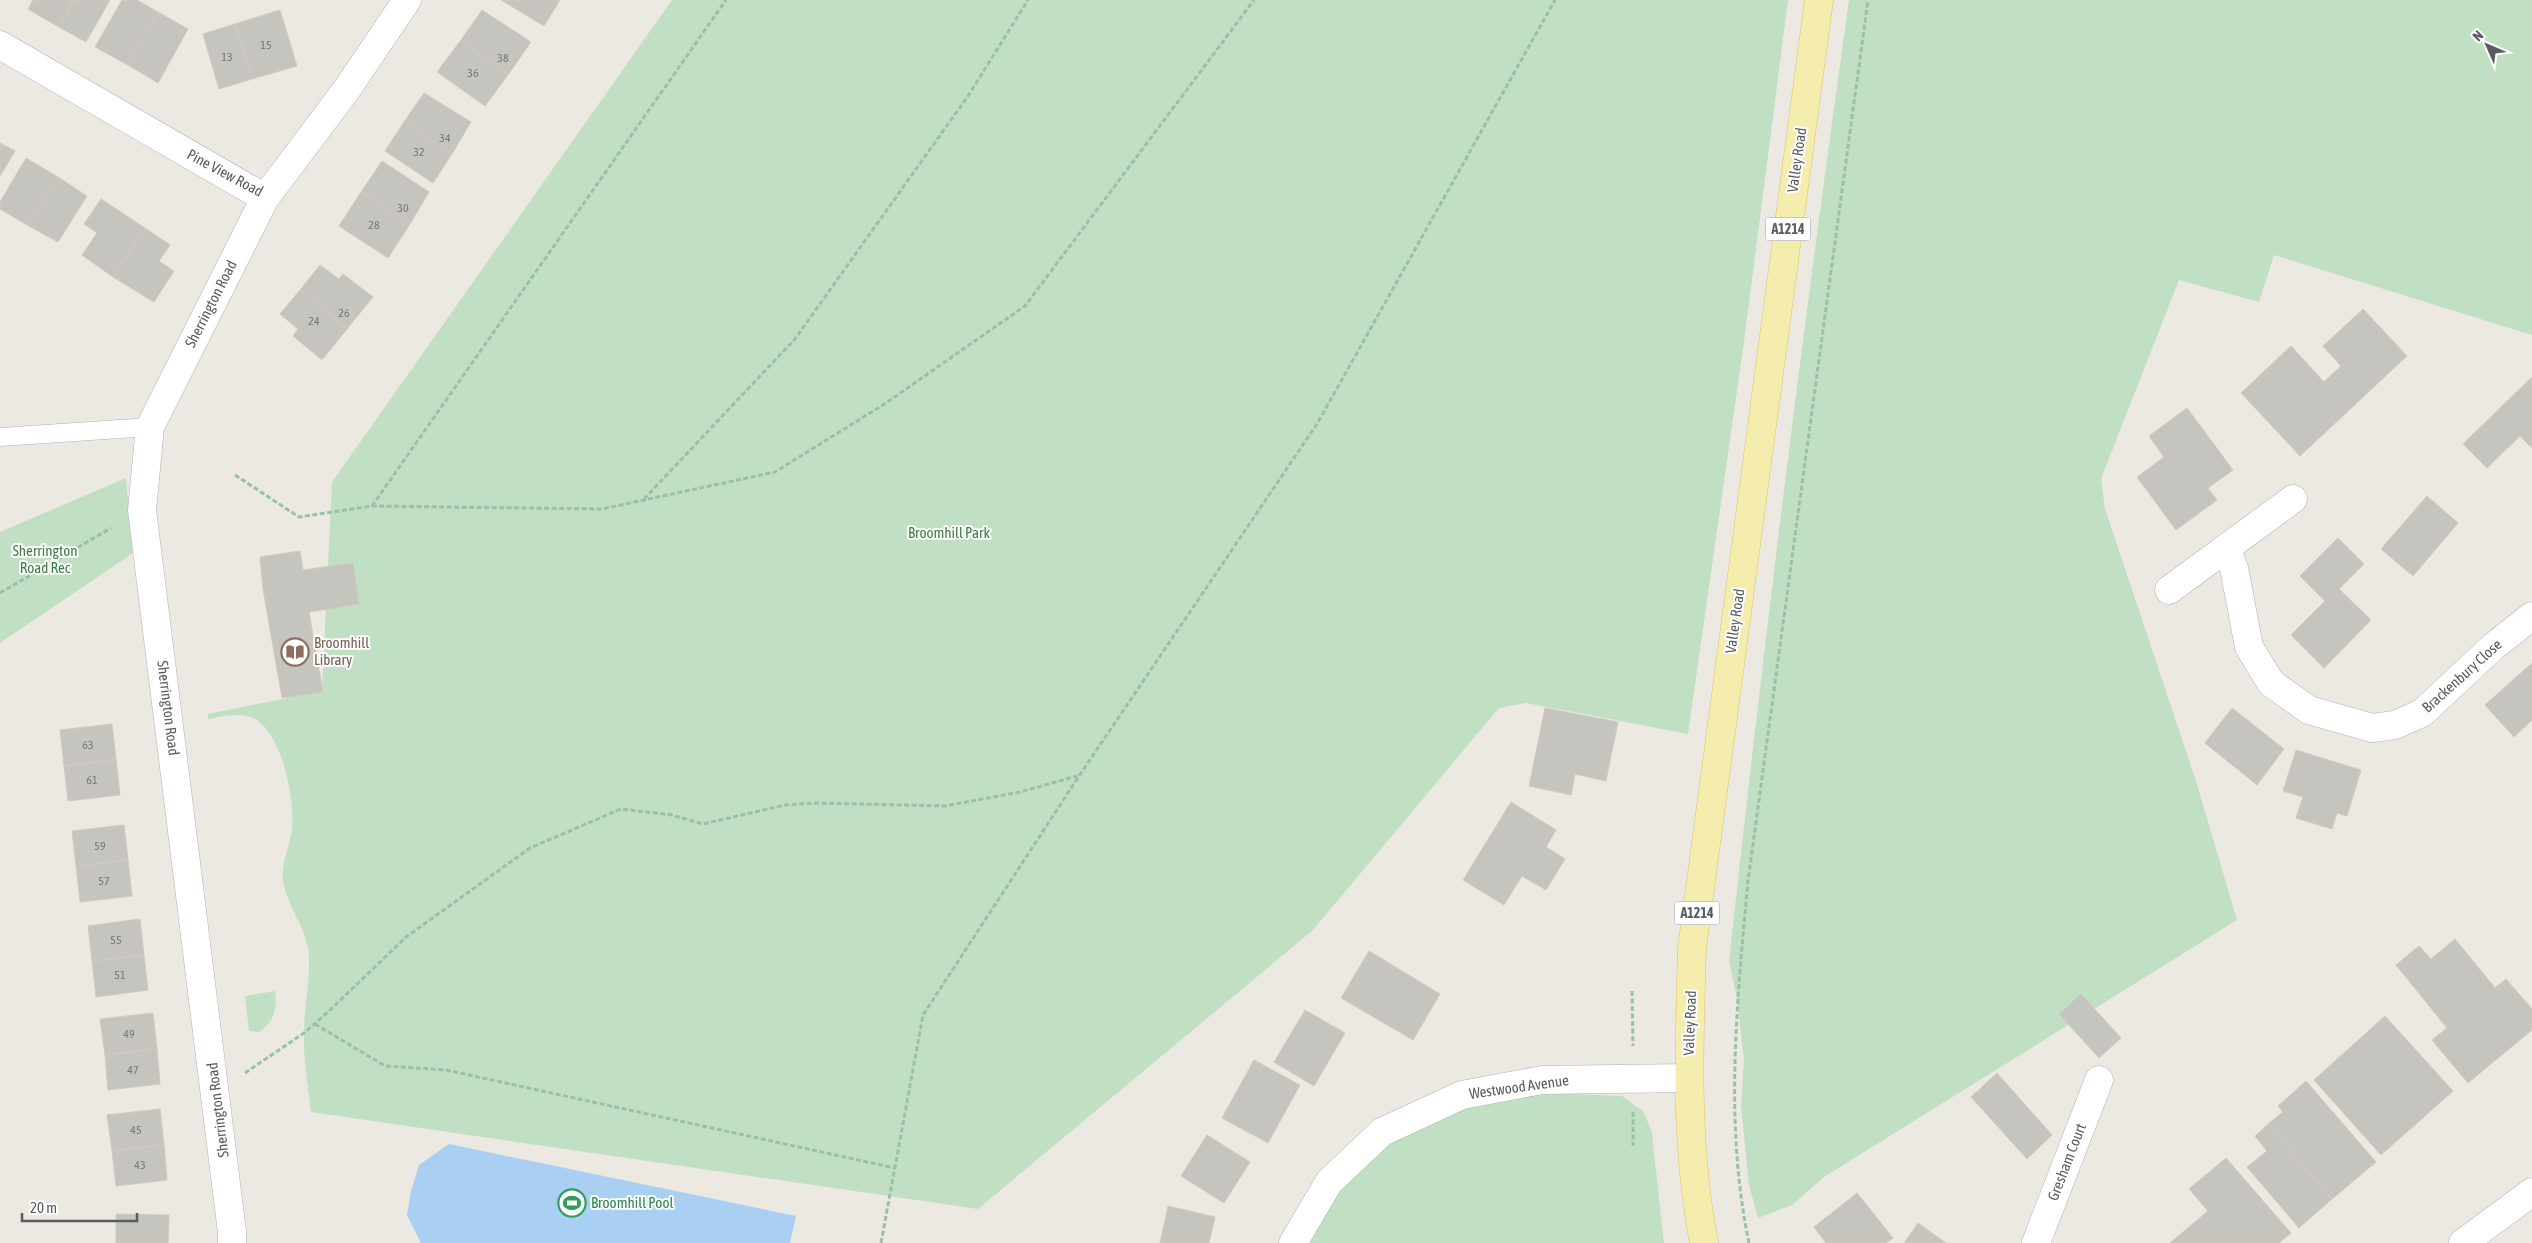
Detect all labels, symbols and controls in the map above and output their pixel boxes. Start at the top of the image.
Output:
north arrow [2462,20,2512,70]
text: N [2469,27,2486,44]
house number: 15 [260,38,272,52]
house number: 13 [221,50,233,64]
house number: 38 [497,51,509,65]
house number: 36 [467,66,479,80]
street label: Valley Road [1784,126,1809,193]
house number: 34 [439,131,451,145]
street label: Pine View Road [184,145,266,200]
house number: 32 [413,145,425,159]
house number: 30 [397,201,409,215]
house number: 28 [368,218,380,232]
road number: A1214 [1766,218,1810,240]
street label: Sherrington Road [181,257,240,350]
house number: 26 [338,306,350,320]
house number: 24 [308,314,320,328]
park label: Broomhill Park [908,524,991,541]
park label: Sherrington Road Rec [13,542,77,576]
street label: Valley Road [1722,587,1747,654]
place label: Broomhill Library [314,634,369,668]
street label: Brackenbury Close [2418,635,2505,716]
library icon: Broomhill Library [280,637,310,667]
street label: Sherrington Road [154,659,183,756]
house number: 63 [82,738,94,752]
house number: 61 [86,773,98,787]
house number: 59 [94,839,106,853]
house number: 57 [98,874,110,888]
road number: A1214 [1674,901,1720,924]
house number: 55 [110,933,122,947]
house number: 51 [114,968,126,982]
street label: Valley Road [1680,990,1699,1056]
house number: 49 [123,1027,135,1041]
street label: Sherrington Road [203,1062,232,1159]
house number: 47 [127,1063,139,1077]
street label: Westwood Avenue [1468,1071,1570,1102]
street label: Gresham Court [2044,1121,2089,1203]
house number: 45 [130,1123,142,1137]
house number: 43 [134,1158,146,1172]
sports icon: Broomhill Pool [557,1188,587,1218]
scale bar [22,1190,138,1222]
place label: Broomhill Pool [591,1194,673,1211]
text: 20 m [30,1199,57,1216]

